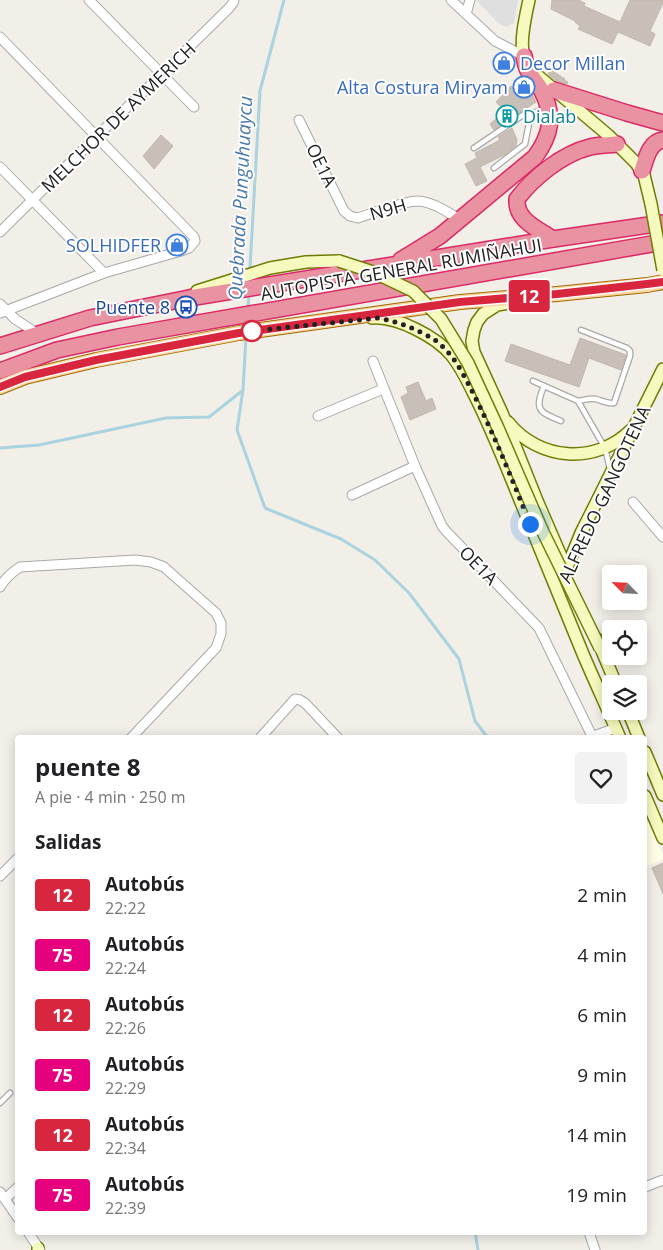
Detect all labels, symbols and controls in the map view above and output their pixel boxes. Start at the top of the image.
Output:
street label: MELCHOR DE AYMERICH [36,37,200,197]
shop icon: Decor Millan [492,51,516,75]
place label: Decor Millan [520,51,626,75]
place label: Alta Costura Miryam [337,75,508,99]
shop icon: Alta Costura Miryam [512,75,536,99]
water label: Quebrada Punguhuaycu [222,95,258,301]
building icon: Dialab [495,104,519,128]
place label: Dialab [523,104,576,128]
street label: OE1A [301,139,343,191]
street label: N9H [367,192,409,226]
street label: AUTOPISTA GENERAL RUMIÑAHUI [259,232,543,306]
place label: SOLHIDFER [66,233,161,257]
shop icon: SOLHIDFER [165,233,189,257]
line badge: 12 [506,280,552,312]
text: 12 [519,284,539,308]
place label: Puente 8 [95,295,170,319]
bus stop icon: Puente 8 [174,295,198,319]
unlabelled marker [241,320,263,342]
street label: ALFREDO GANGOTENA [552,401,656,586]
your location [518,512,543,537]
street label: OE1A [454,540,504,590]
north arrow [602,565,648,610]
map controls [602,565,647,720]
button: locate [602,620,647,665]
button: layers [602,675,647,720]
text: puente 8 [35,750,140,783]
button: heart [575,752,627,804]
text: A pie · 4 min · 250 m [35,786,186,808]
text: Salidas [35,829,101,855]
text: Autobús [105,871,185,897]
text: 2 min [577,882,627,908]
text: 12 [52,883,73,907]
text: 22:22 [105,897,146,919]
text: Autobús [105,931,185,957]
text: 4 min [577,942,627,968]
text: 75 [52,943,73,967]
text: 22:24 [105,957,146,979]
text: Autobús [105,991,185,1017]
text: 6 min [577,1002,627,1028]
text: 12 [52,1003,73,1027]
text: 22:26 [105,1017,146,1039]
text: Autobús [105,1051,185,1077]
text: 9 min [577,1062,627,1088]
text: 75 [52,1063,73,1087]
text: 22:29 [105,1077,146,1099]
text: Autobús [105,1111,185,1137]
text: 14 min [566,1122,627,1148]
text: 12 [52,1123,73,1147]
text: 22:34 [105,1137,146,1159]
text: Autobús [105,1171,185,1197]
text: 19 min [566,1182,627,1208]
text: 75 [52,1183,73,1207]
text: 22:39 [105,1197,146,1219]

